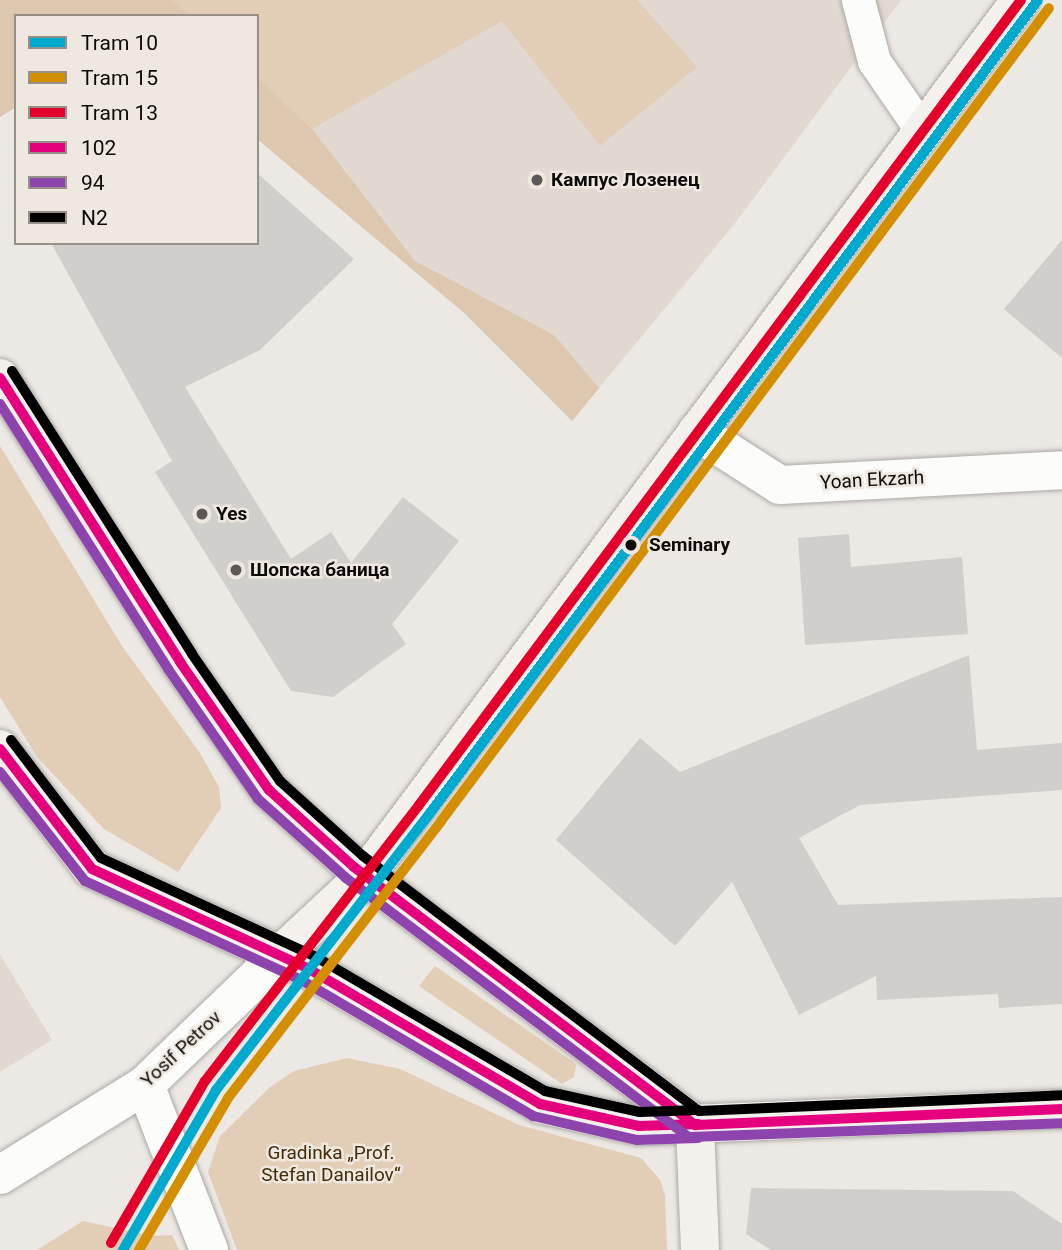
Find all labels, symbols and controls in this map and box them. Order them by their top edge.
legend [14,14,259,245]
text: Tram 10 [81,31,158,55]
text: Tram 15 [81,66,158,90]
text: Tram 13 [81,101,158,125]
text: 102 [81,136,116,160]
place label: Кампус Лозенец [551,169,699,191]
text: 94 [81,171,105,195]
marker: Кампус Лозенец [529,172,545,188]
text: N2 [81,206,108,230]
street label: Yoan Ekzarh [819,466,925,494]
place label: Yes [216,503,247,525]
marker: Yes [194,506,210,522]
marker: Seminary [619,533,643,557]
place label: Seminary [649,534,730,556]
place label: Шопска баница [250,559,389,581]
marker: Шопска баница [228,562,244,578]
street label: Yosif Petrov [136,1006,226,1092]
park label: Gradinka „Prof. Stefan Danailov“ [261,1142,401,1186]

